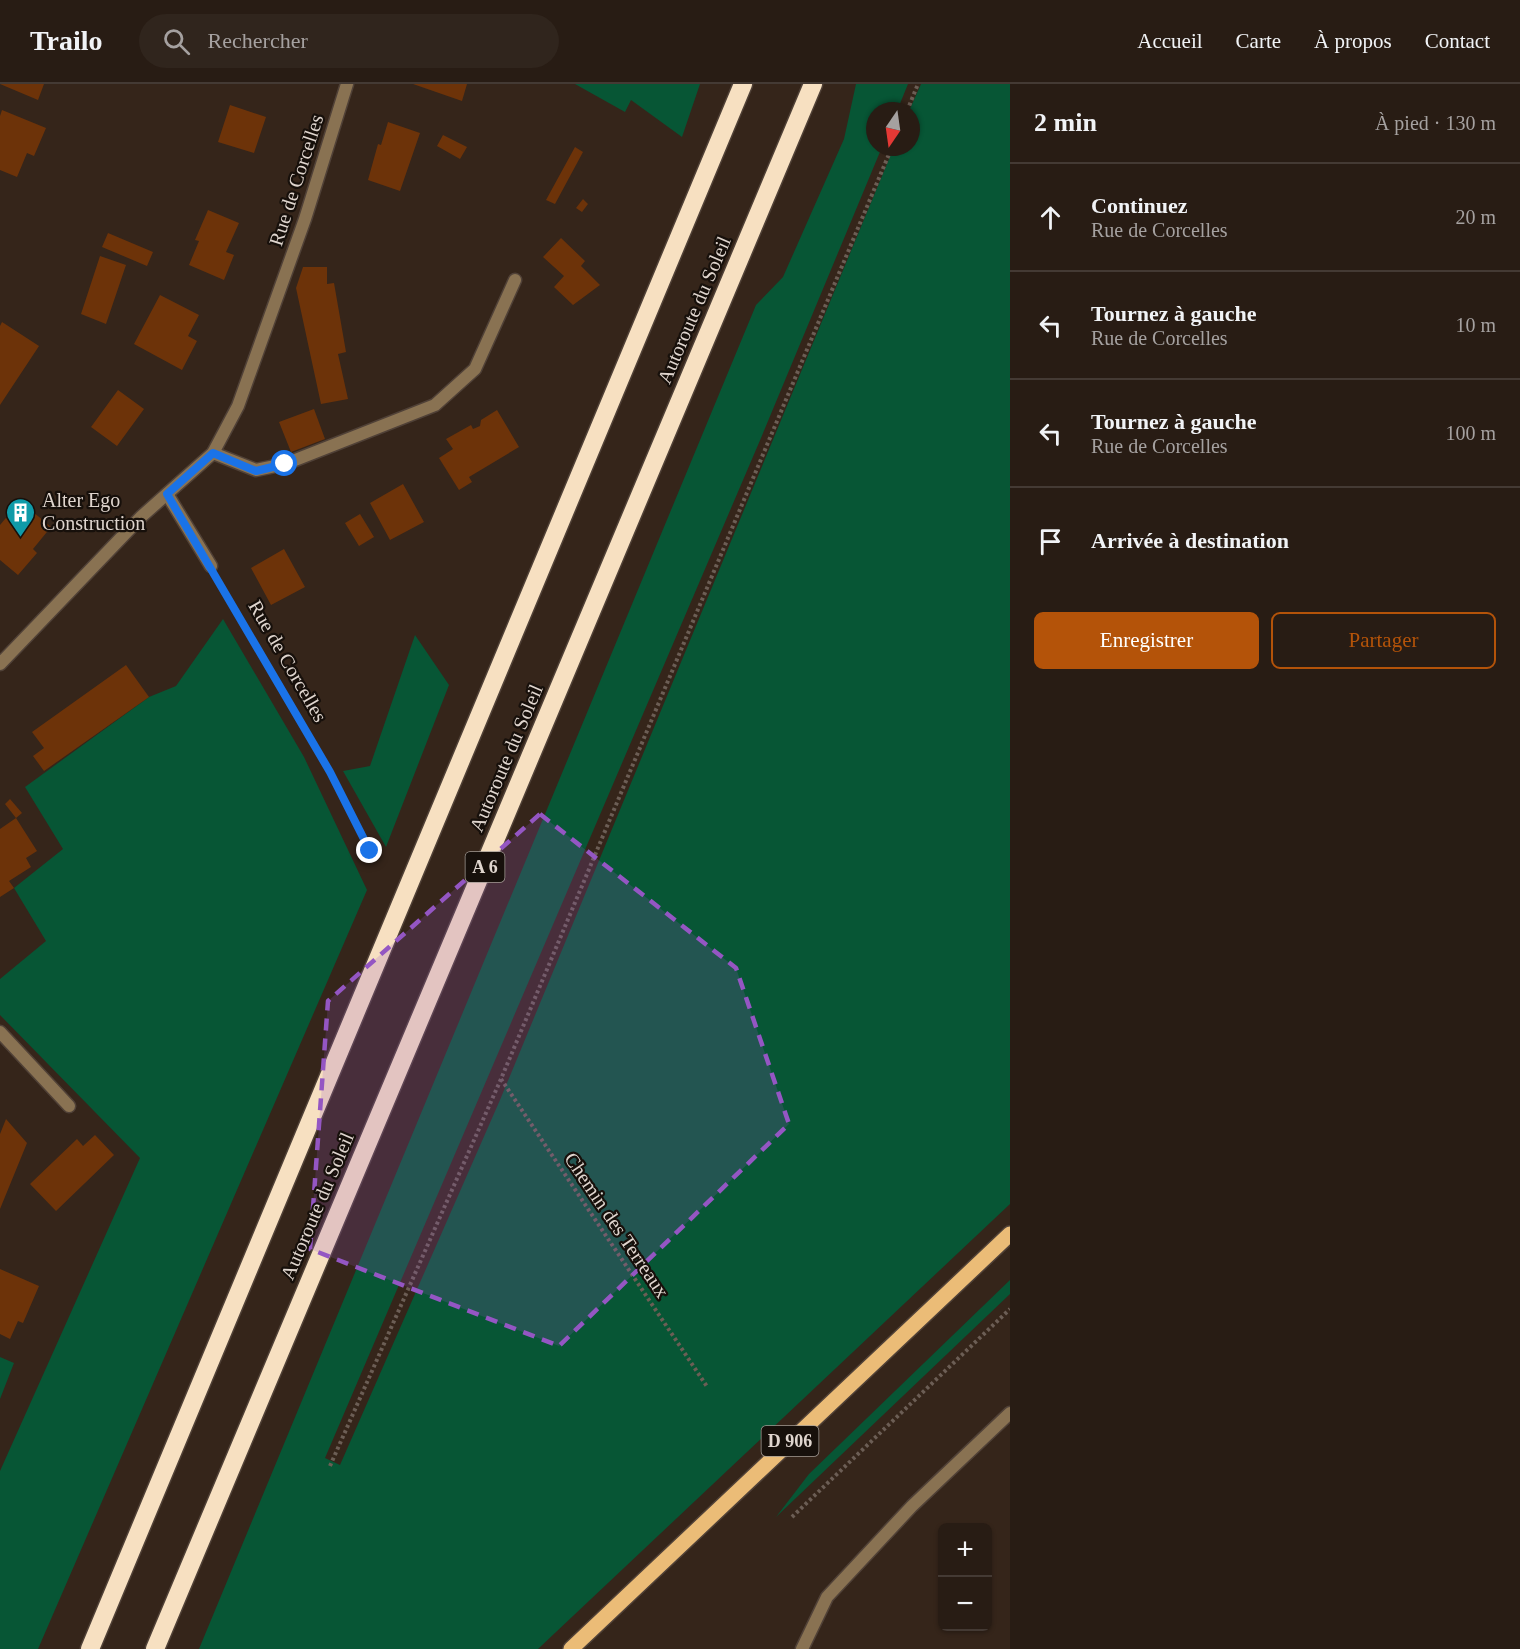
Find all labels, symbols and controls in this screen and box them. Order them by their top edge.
search box [139,14,559,68]
text: Trailo [30,25,103,56]
icon: search [160,25,193,58]
text: Rechercher [208,28,308,53]
text: Accueil [1137,29,1203,53]
text: Carte [1236,29,1281,53]
text: À propos [1314,29,1392,53]
text: Contact [1425,29,1490,53]
north arrow [866,102,920,156]
text: 2 min [1034,108,1097,137]
street label: Rue de Corcelles [264,111,328,248]
text: À pied · 130 m [1375,112,1496,134]
text: Continuez [1091,193,1188,218]
icon: ahead [1034,201,1067,234]
text: 20 m [1455,206,1496,228]
text: Rue de Corcelles [1091,219,1228,241]
street label: Autoroute du Soleil [653,233,735,387]
text: Tournez à gauche [1091,301,1256,326]
icon: left [1034,309,1067,342]
text: 10 m [1455,314,1496,336]
text: Rue de Corcelles [1091,327,1228,349]
text: Tournez à gauche [1091,409,1256,434]
icon: left [1034,417,1067,450]
text: 100 m [1445,422,1496,444]
text: Rue de Corcelles [1091,435,1228,457]
route start [271,450,297,476]
place label: Alter Ego Construction [42,489,145,534]
building icon: Alter Ego Construction [5,496,37,538]
icon: arrive [1034,525,1067,558]
text: Arrivée à destination [1091,528,1289,553]
street label: Rue de Corcelles [244,596,332,726]
button: Enregistrer [1034,612,1259,669]
button: Partager [1271,612,1496,669]
street label: Autoroute du Soleil [465,681,547,835]
route end [356,837,382,863]
road number: A 6 [466,852,504,882]
street label: Autoroute du Soleil [276,1129,358,1283]
street label: Chemin des Terreaux [560,1148,674,1302]
road number: D 906 [762,1426,818,1456]
map controls [938,1523,992,1631]
button: + [938,1523,992,1577]
button: − [938,1577,992,1631]

